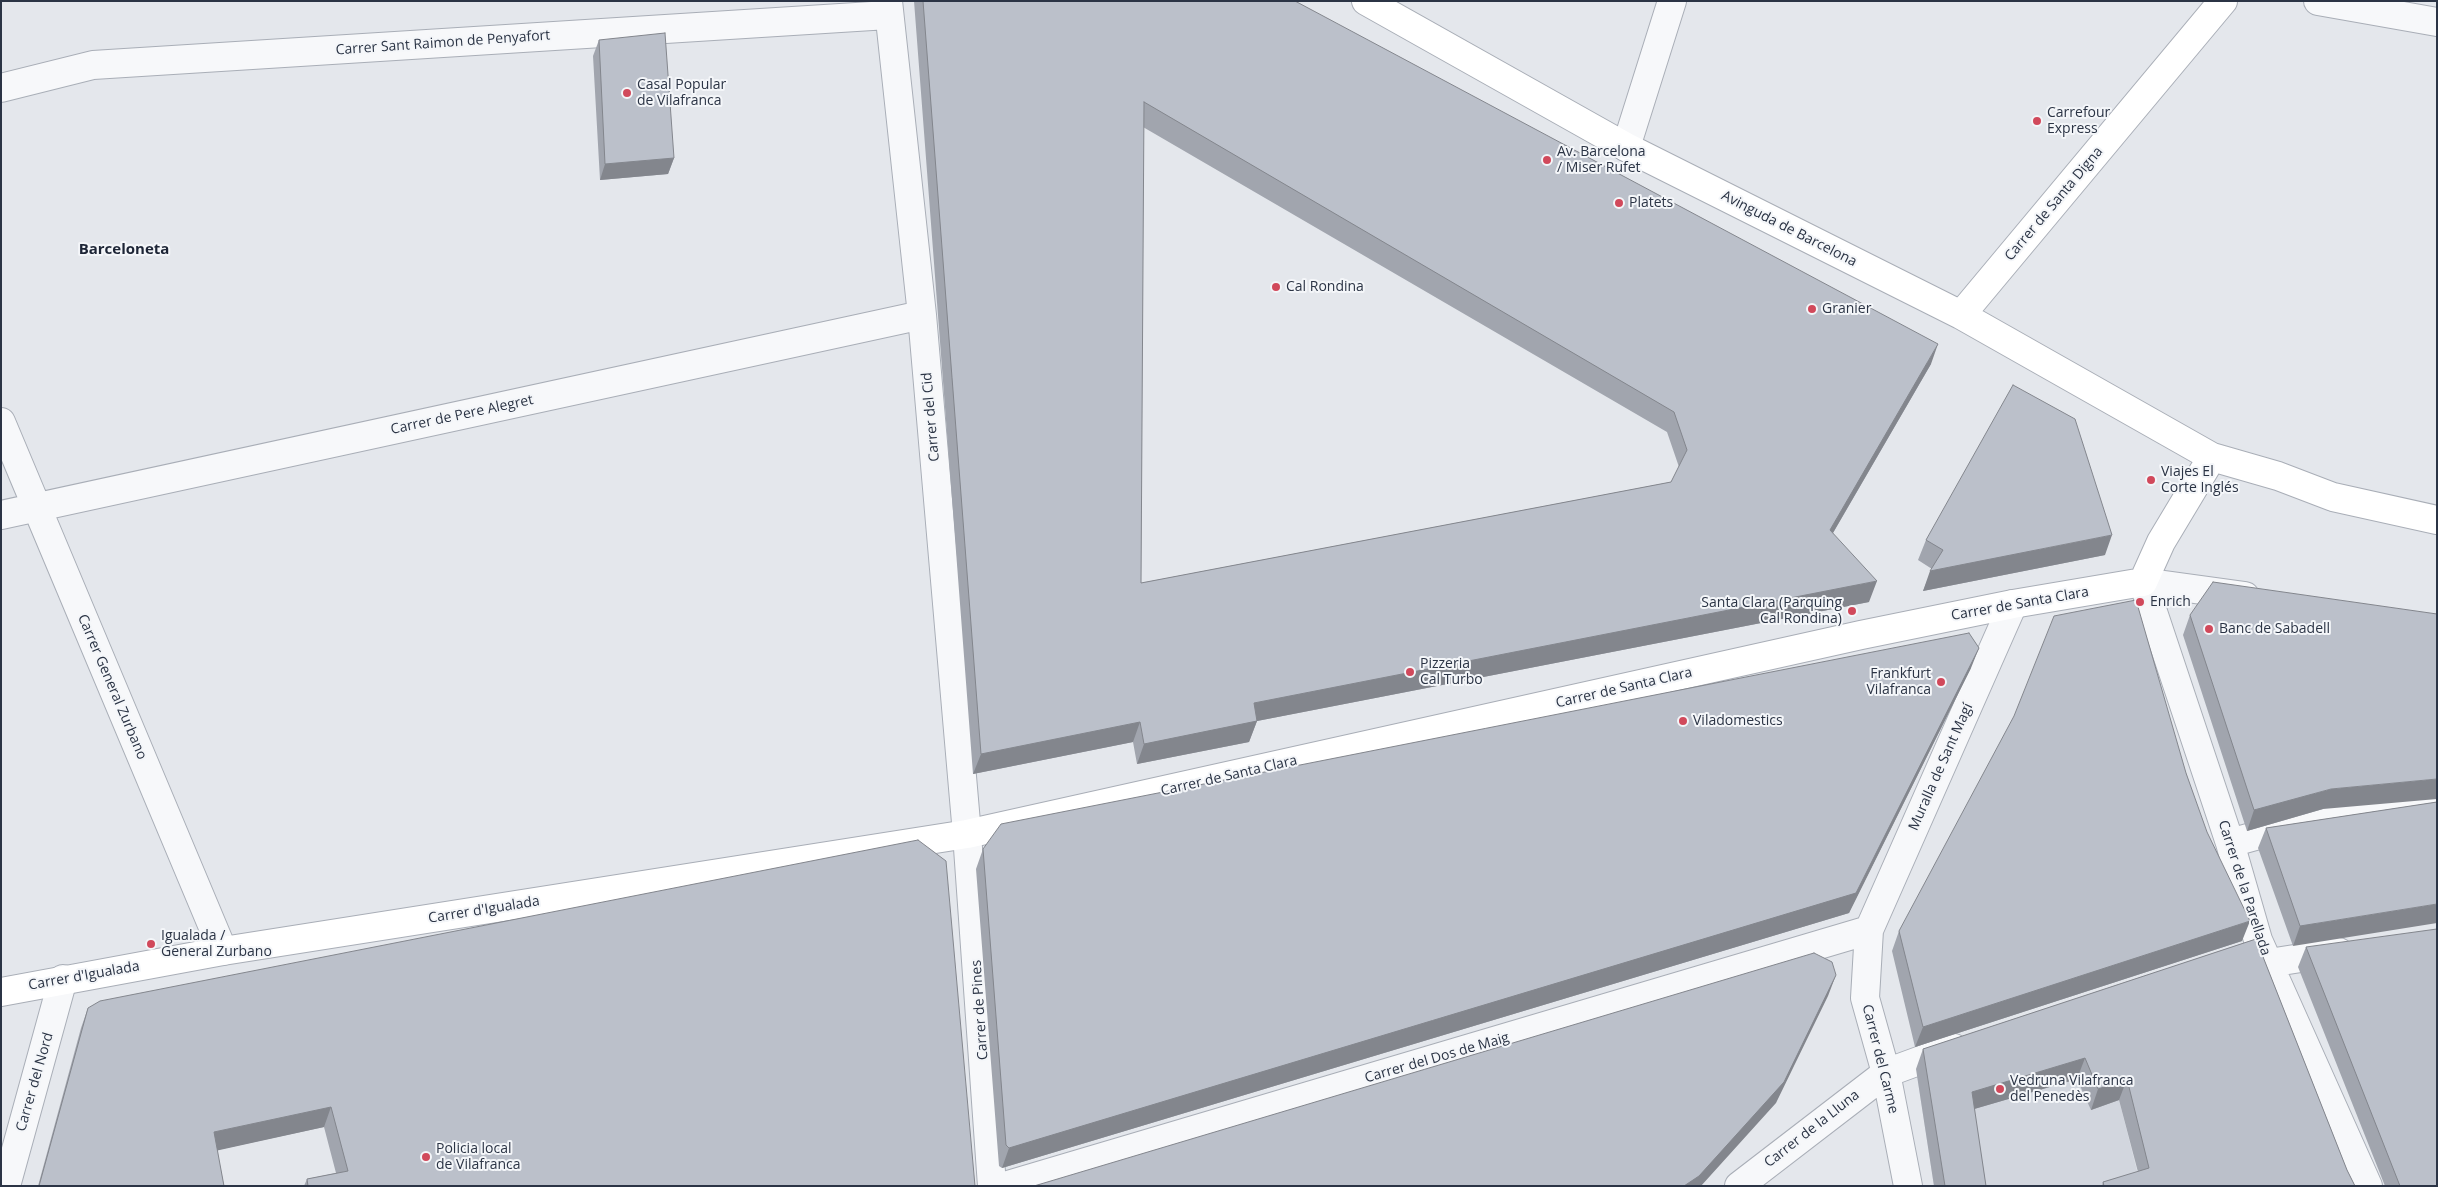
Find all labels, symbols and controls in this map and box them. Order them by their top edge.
street label: Carrer Sant Raimon de Penyafort [335,27,551,59]
place label: Casal Popular de Vilafranca [637,77,726,110]
marker: Casal Popular de Vilafranca [621,87,633,99]
place label: Carrefour Express [2047,105,2110,138]
marker: Carrefour Express [2031,115,2043,127]
place label: Av. Barcelona / Miser Rufet [1557,144,1646,176]
street label: Carrer de Santa Digna [2001,144,2107,264]
marker: Av. Barcelona / Miser Rufet [1541,154,1553,166]
street label: Avinguda de Barcelona [1719,188,1859,270]
place label: Platets [1629,195,1673,211]
marker: Platets [1613,197,1625,209]
district label: Barceloneta [79,241,169,259]
place label: Cal Rondina [1286,279,1364,295]
marker: Cal Rondina [1270,281,1282,293]
place label: Granier [1822,301,1871,317]
marker: Granier [1806,303,1818,315]
street label: Carrer del Cid [919,372,943,462]
street label: Carrer de Pere Alegret [389,392,535,438]
place label: Viajes El Corte Inglés [2161,464,2239,497]
marker: Viajes El Corte Inglés [2145,474,2157,486]
street label: Carrer de Santa Clara [1950,584,2090,624]
place label: Enrich [2150,594,2191,610]
place label: Santa Clara (Parquing Cal Rondina) [1701,595,1842,628]
marker: Enrich [2134,596,2146,608]
marker: Santa Clara (Parquing Cal Rondina) [1846,605,1858,617]
street label: Carrer General Zurbano [74,612,150,762]
place label: Banc de Sabadell [2219,621,2330,637]
marker: Banc de Sabadell [2203,623,2215,635]
place label: Pizzeria Cal Turbo [1420,656,1483,689]
street label: Carrer de Santa Clara [1554,664,1694,712]
marker: Pizzeria Cal Turbo [1404,666,1416,678]
place label: Frankfurt Vilafranca [1867,666,1931,699]
marker: Frankfurt Vilafranca [1935,676,1947,688]
street label: Muralla de Sant Magí [1905,701,1977,833]
place label: Viladomestics [1693,713,1783,729]
marker: Viladomestics [1677,715,1689,727]
street label: Carrer de Santa Clara [1159,752,1299,800]
street label: Carrer de la Parellada [2214,818,2274,958]
street label: Carrer d'Igualada [427,893,541,927]
place label: Igualada / General Zurbano [161,928,272,960]
marker: Igualada / General Zurbano [145,938,157,950]
street label: Carrer d'Igualada [27,958,141,994]
street label: Carrer de Pines [968,959,992,1061]
street label: Carrer del Carme [1858,1003,1902,1115]
street label: Carrer del Dos de Maig [1363,1029,1511,1087]
street label: Carrer del Nord [13,1031,57,1133]
place label: Vedruna Vilafranca del Penedès [2010,1073,2134,1106]
marker: Vedruna Vilafranca del Penedès [1994,1083,2006,1095]
street label: Carrer de la Lluna [1761,1087,1863,1171]
place label: Policia local de Vilafranca [436,1141,521,1174]
marker: Policia local de Vilafranca [420,1151,432,1163]

